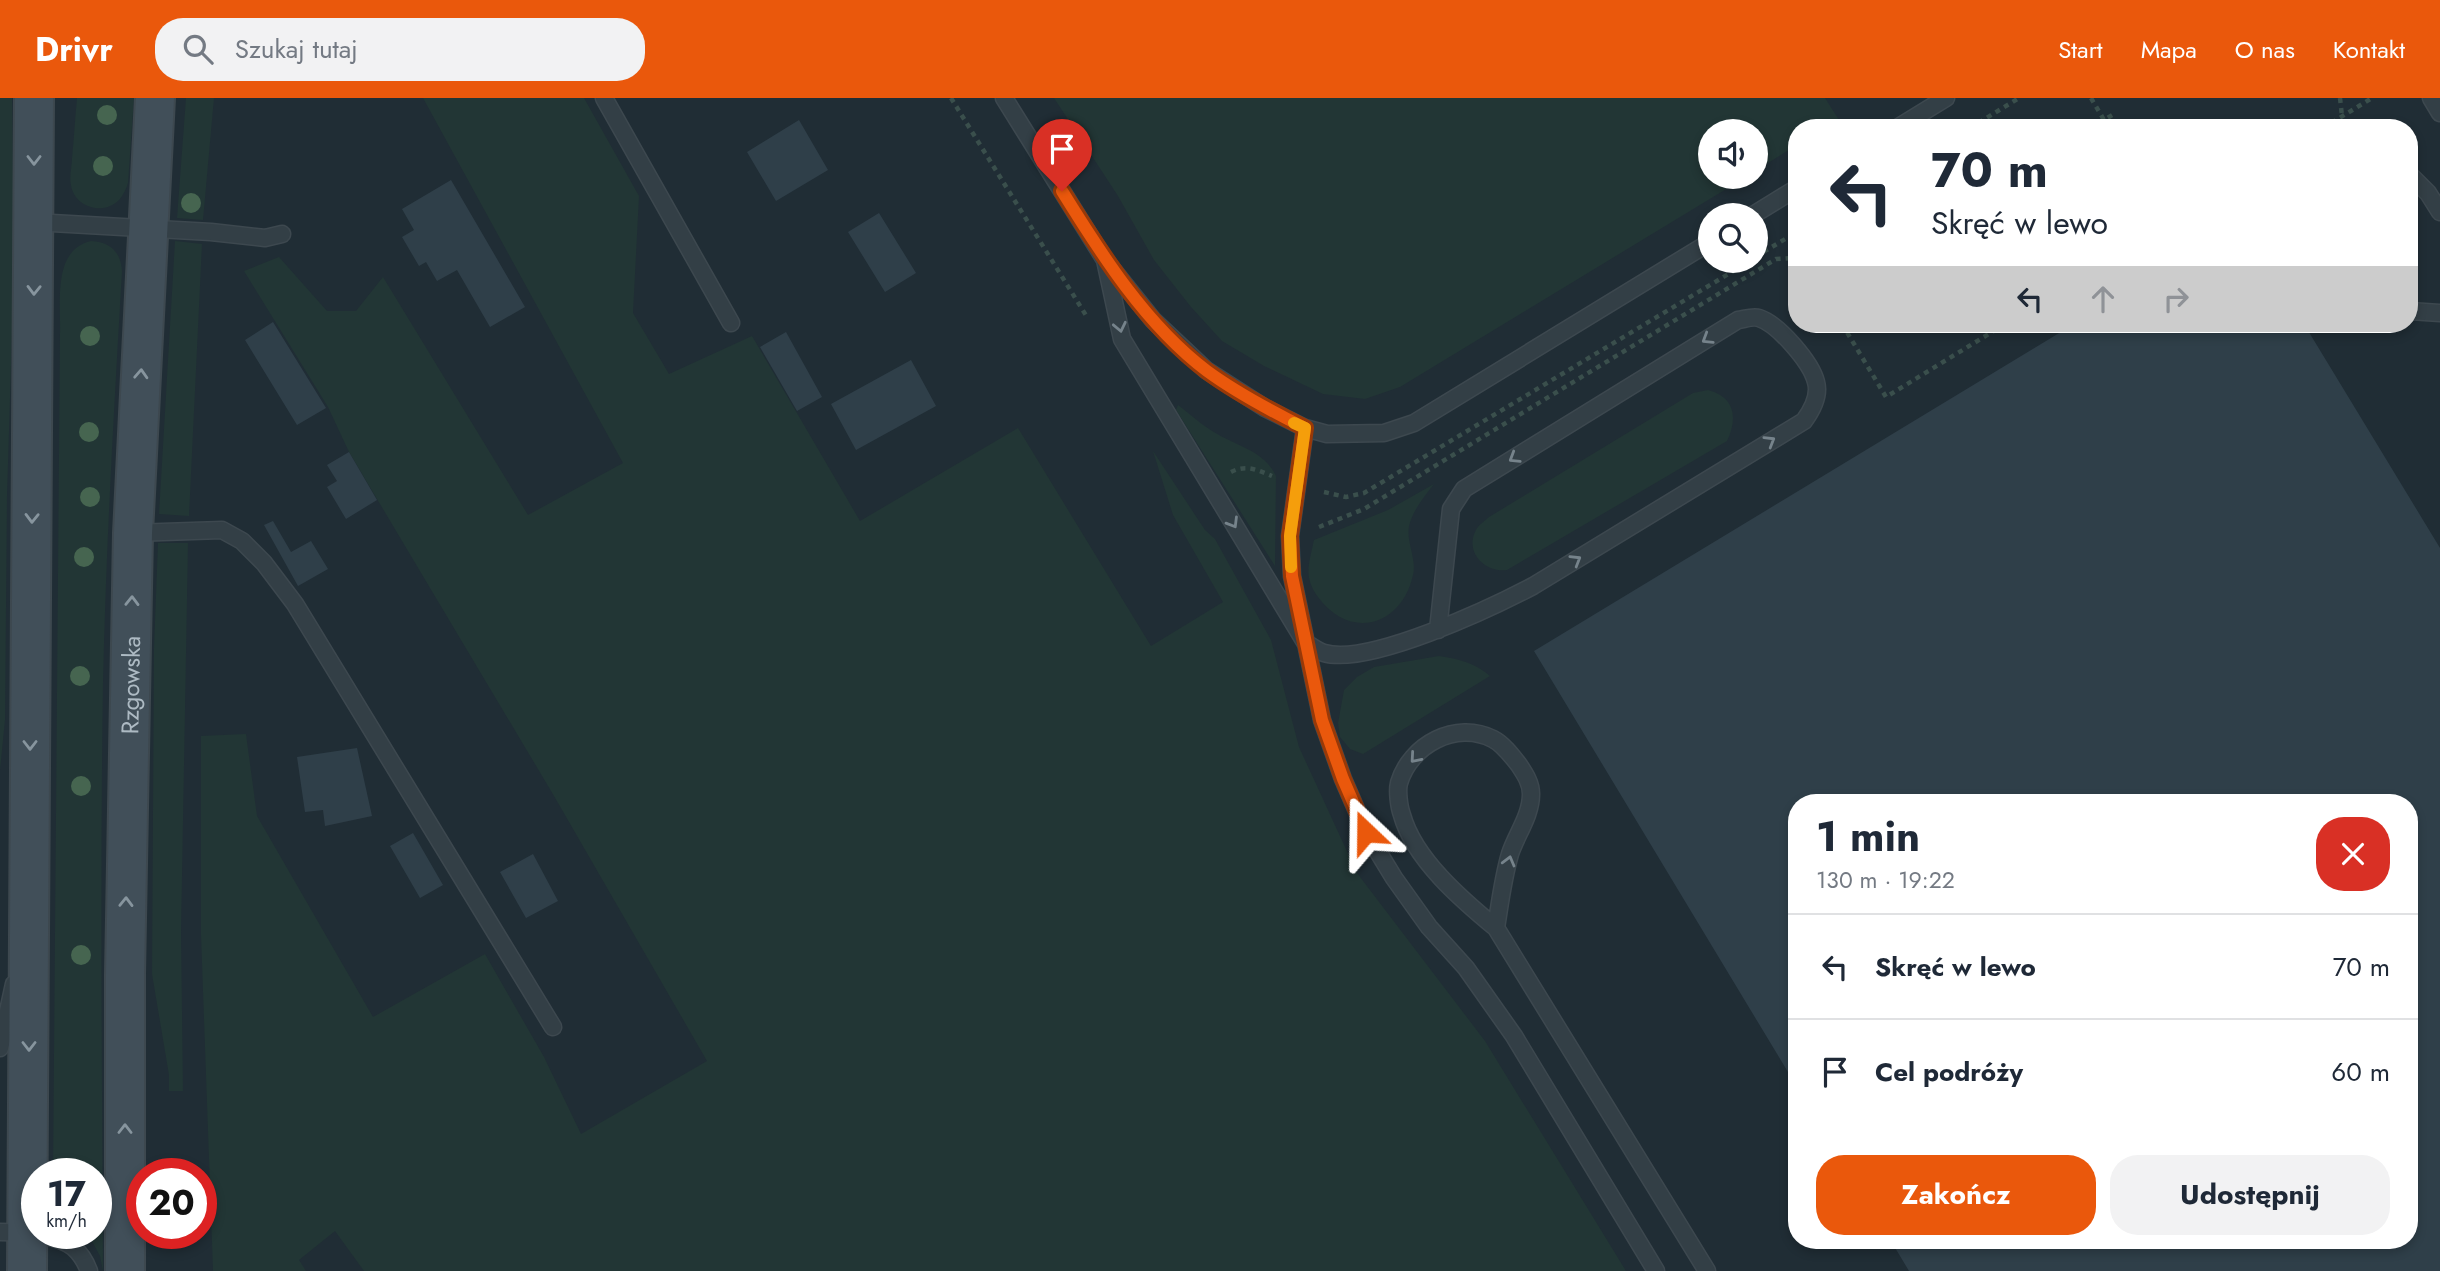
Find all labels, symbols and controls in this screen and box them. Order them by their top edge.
search box [155,18,645,81]
text: Drivr [35,26,113,73]
icon: search [179,30,217,68]
text: Szukaj tutaj [235,30,358,68]
text: Start [2058,32,2103,67]
text: Mapa [2141,32,2197,67]
text: O nas [2235,32,2295,67]
text: Kontakt [2333,32,2405,67]
pin [1032,119,1092,191]
map controls [1698,119,1768,273]
button: sound [1698,119,1768,189]
icon: arrive [1043,130,1081,168]
text: 70 m [1931,135,2048,205]
icon: left [1816,147,1907,238]
one-way arrow [26,155,42,166]
text: Skręć w lewo [1931,200,2108,246]
button: search [1698,203,1768,273]
icon: left [2011,280,2049,318]
icon: ahead [2084,280,2122,318]
icon: right [2157,280,2195,318]
one-way arrow [26,285,42,296]
one-way arrow [1111,320,1126,332]
one-way arrow [1702,330,1715,343]
one-way arrow [134,368,149,379]
one-way arrow [1763,437,1776,450]
one-way arrow [1508,450,1521,463]
one-way arrow [24,513,40,523]
one-way arrow [1224,516,1237,529]
one-way arrow [1569,555,1582,568]
one-way arrow [124,595,140,606]
street label: Rzgowska [112,635,149,735]
one-way arrow [22,740,38,751]
one-way arrow [1411,749,1423,762]
position arrow [1329,795,1403,869]
text: 1 min [1816,806,1920,867]
button: close [2316,817,2390,891]
one-way arrow [1501,855,1515,867]
text: 130 m · 19:22 [1816,863,1955,897]
one-way arrow [118,896,134,907]
icon: left [1816,948,1854,986]
text: Skręć w lewo [1875,948,2036,986]
text: 70 m [2333,948,2390,986]
one-way arrow [21,1041,37,1052]
icon: arrive [1816,1053,1854,1091]
text: Cel podróży [1875,1053,2023,1091]
text: 60 m [2331,1053,2390,1091]
one-way arrow [117,1124,133,1134]
button: Zakończ [1816,1155,2096,1235]
button: Udostępnij [2110,1155,2390,1235]
speed limit sign: 20 [126,1158,217,1249]
text: 17 [47,1169,86,1219]
text: km/h [46,1208,87,1234]

